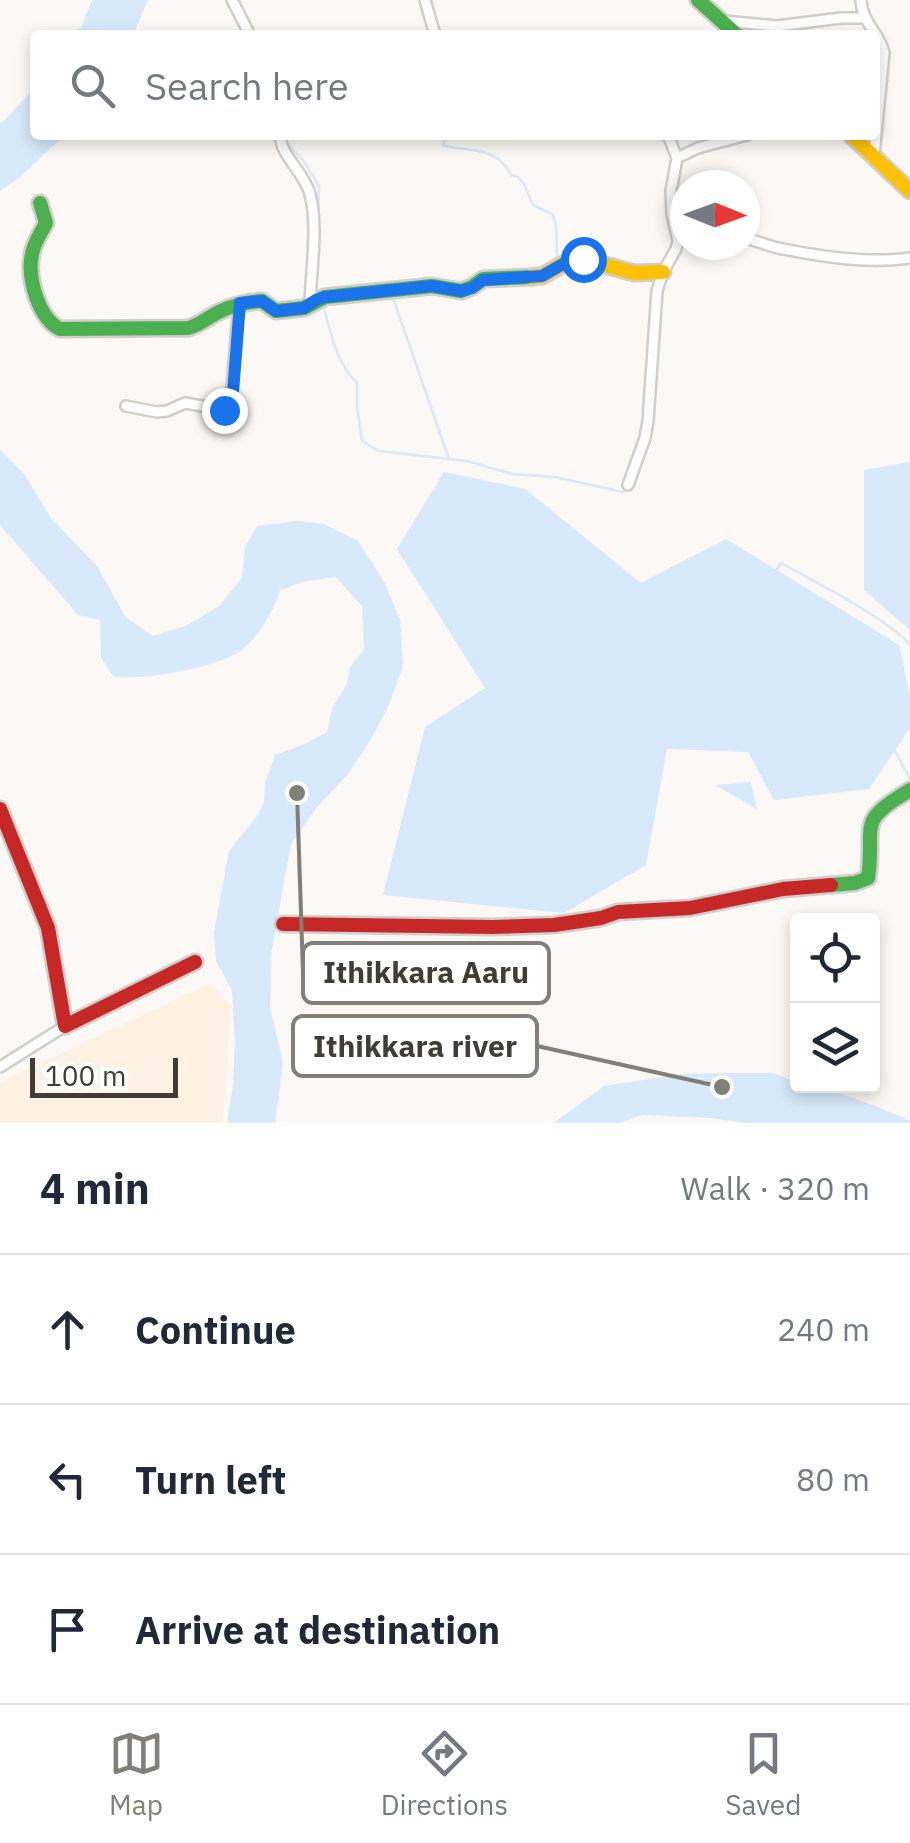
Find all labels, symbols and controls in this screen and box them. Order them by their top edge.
search box [30,30,880,140]
icon: search [65,58,120,113]
text: Search here [145,61,349,110]
north arrow [670,170,760,260]
route start [561,237,607,283]
route end [202,388,248,434]
map controls [790,913,880,1093]
button: locate [790,913,880,1003]
callout: Ithikkara Aaru [303,943,549,1003]
text: Ithikkara Aaru [323,952,529,991]
button: layers [790,1003,880,1093]
callout: Ithikkara river [293,1016,537,1076]
text: Ithikkara river [313,1026,517,1065]
scale bar [30,1053,178,1098]
text: 100 m [45,1057,126,1094]
text: 4 min [40,1161,150,1216]
text: Walk · 320 m [681,1167,870,1209]
icon: ahead [40,1302,95,1357]
text: Continue [135,1305,296,1354]
text: 240 m [777,1308,870,1350]
icon: left [40,1452,95,1507]
text: Turn left [135,1455,286,1504]
text: 80 m [796,1458,870,1500]
icon: arrive [40,1602,95,1657]
text: Arrive at destination [135,1605,500,1654]
tab: Map [109,1726,164,1823]
tab: Directions [381,1726,508,1823]
tab: Saved [725,1726,801,1823]

